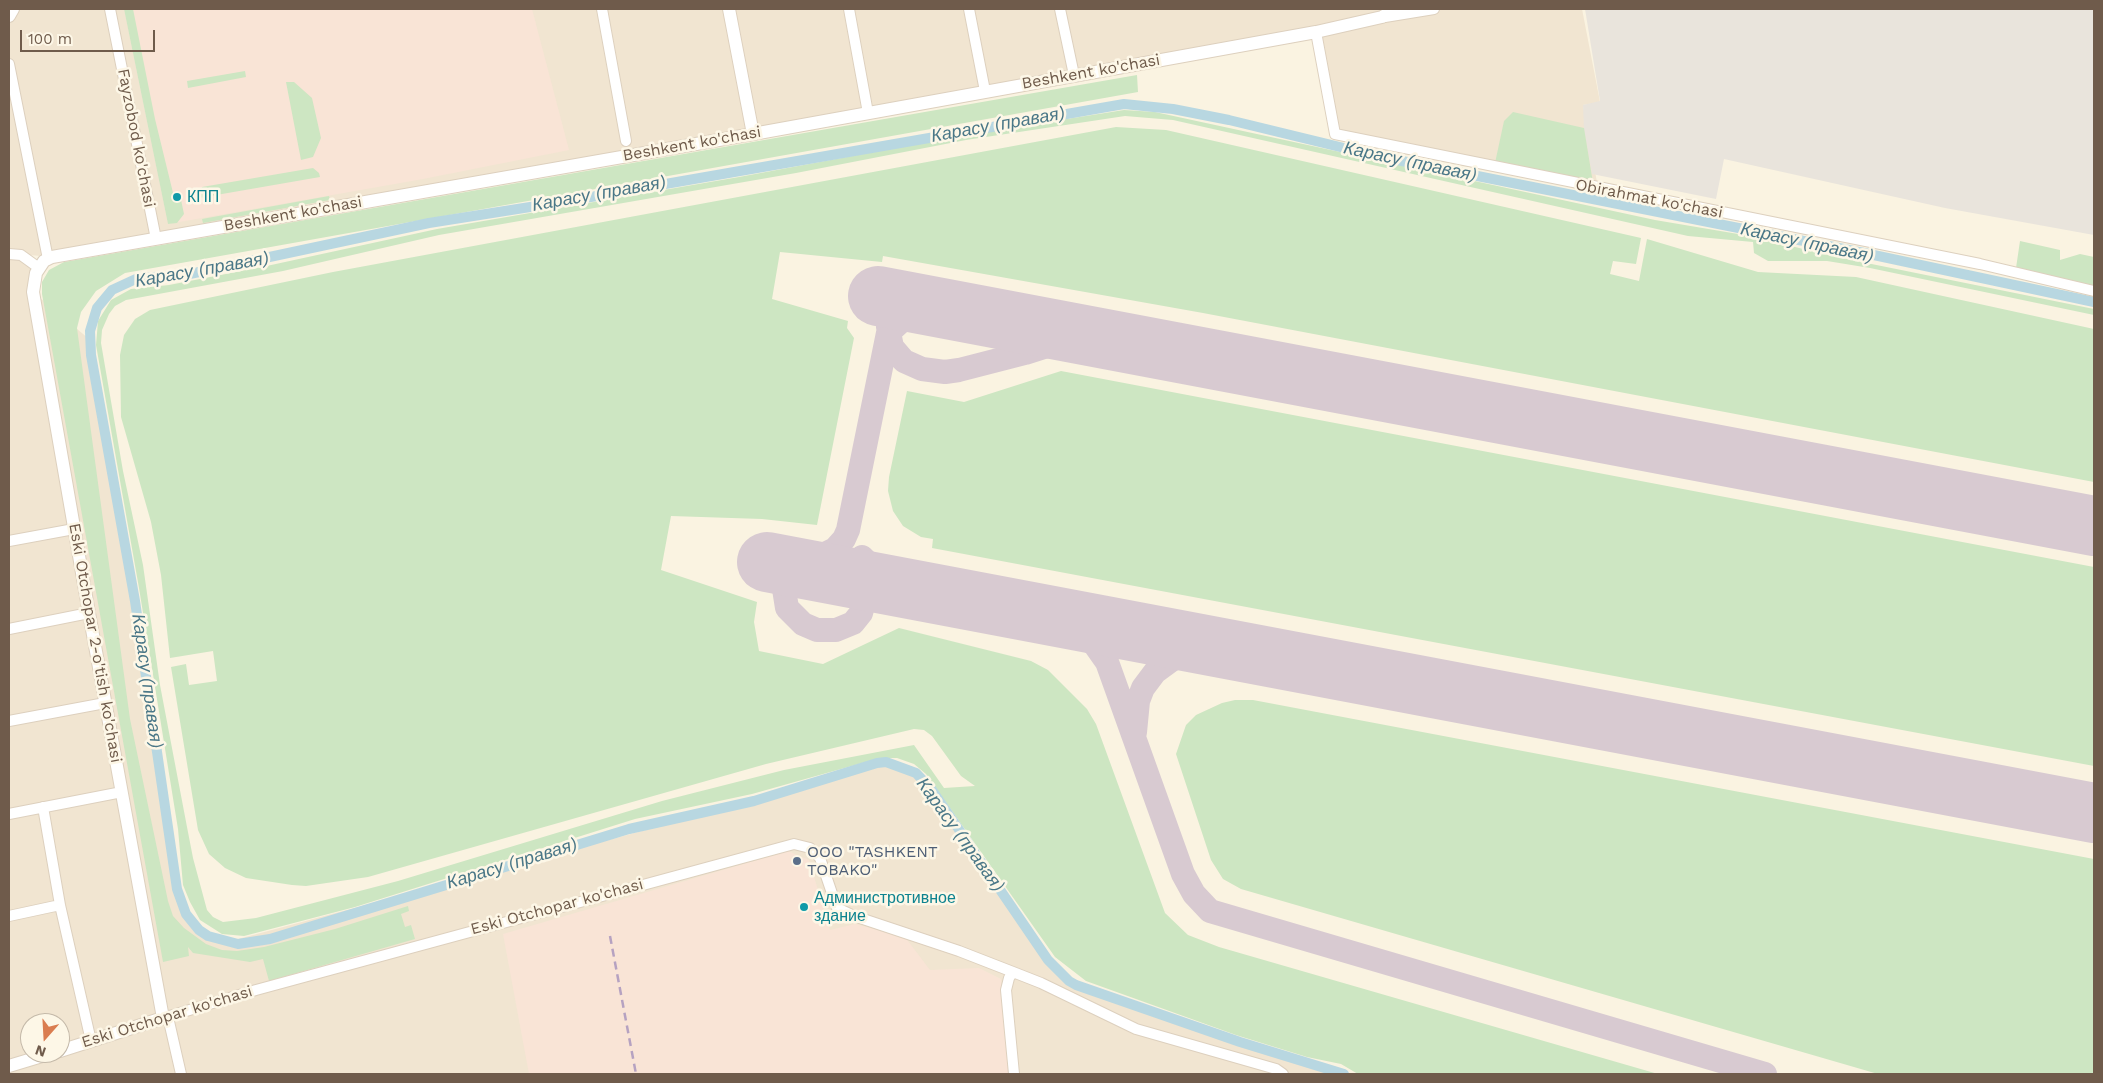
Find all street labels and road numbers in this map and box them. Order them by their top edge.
street label: Beshkent ko'chasi [1020,50,1162,94]
street label: Fayzobod ko'chasi [113,67,159,209]
street label: Beshkent ko'chasi [621,122,763,166]
street label: Obirahmat ko'chasi [1574,175,1724,223]
street label: Beshkent ko'chasi [222,192,364,236]
street label: Eski Otchopar 2-o'tish ko'chasi [64,522,126,764]
street label: Eski Otchopar ko'chasi [469,875,645,939]
street label: Eski Otchopar ko'chasi [79,982,255,1052]

